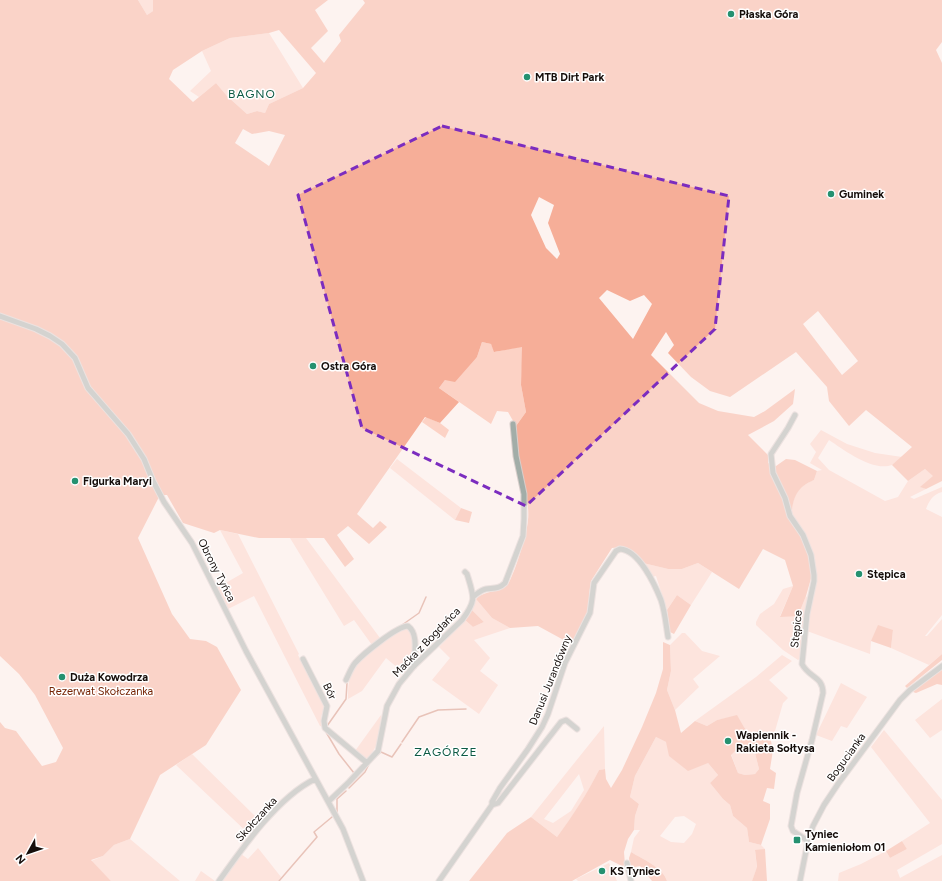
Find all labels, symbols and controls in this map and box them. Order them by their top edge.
place label: Płaska Góra [739,8,799,21]
marker: Płaska Góra [726,9,736,19]
place label: MTB Dirt Park [535,71,605,84]
marker: MTB Dirt Park [522,72,532,82]
district label: BAGNO [228,87,276,101]
place label: Guminek [839,188,884,201]
marker: Guminek [826,189,836,199]
place label: Ostra Góra [321,360,377,373]
marker: Ostra Góra [308,361,318,371]
place label: Figurka Maryi [83,475,152,488]
marker: Figurka Maryi [70,476,80,486]
street label: Obrony Tyńca [195,537,238,604]
place label: Stępica [867,568,906,581]
marker: Stępica [854,569,864,579]
street label: Maćka z Bogdańca [390,605,463,680]
street label: Stępice [788,610,805,649]
street label: Danusi Jurandówny [526,633,575,727]
place label: Duża Kowodrza [70,671,148,684]
marker: Duża Kowodrza [57,672,67,682]
street label: Bór [320,681,339,702]
park label: Rezerwat Skołczanka [49,685,153,698]
place label: Wapiennik - Rakieta Sołtysa [736,729,815,755]
street label: Bogucianka [824,731,868,784]
marker: Wapiennik - Rakieta Sołtysa [723,736,733,746]
district label: ZAGÓRZE [414,745,478,759]
street label: Skołczanka [233,794,280,844]
place label: Tyniec Kamieniołom 01 [805,828,885,854]
north arrow [8,833,48,873]
marker: Tyniec Kamieniołom 01 [792,835,802,845]
text: N [13,852,28,867]
place label: KS Tyniec [610,865,660,878]
marker: KS Tyniec [597,866,607,876]

